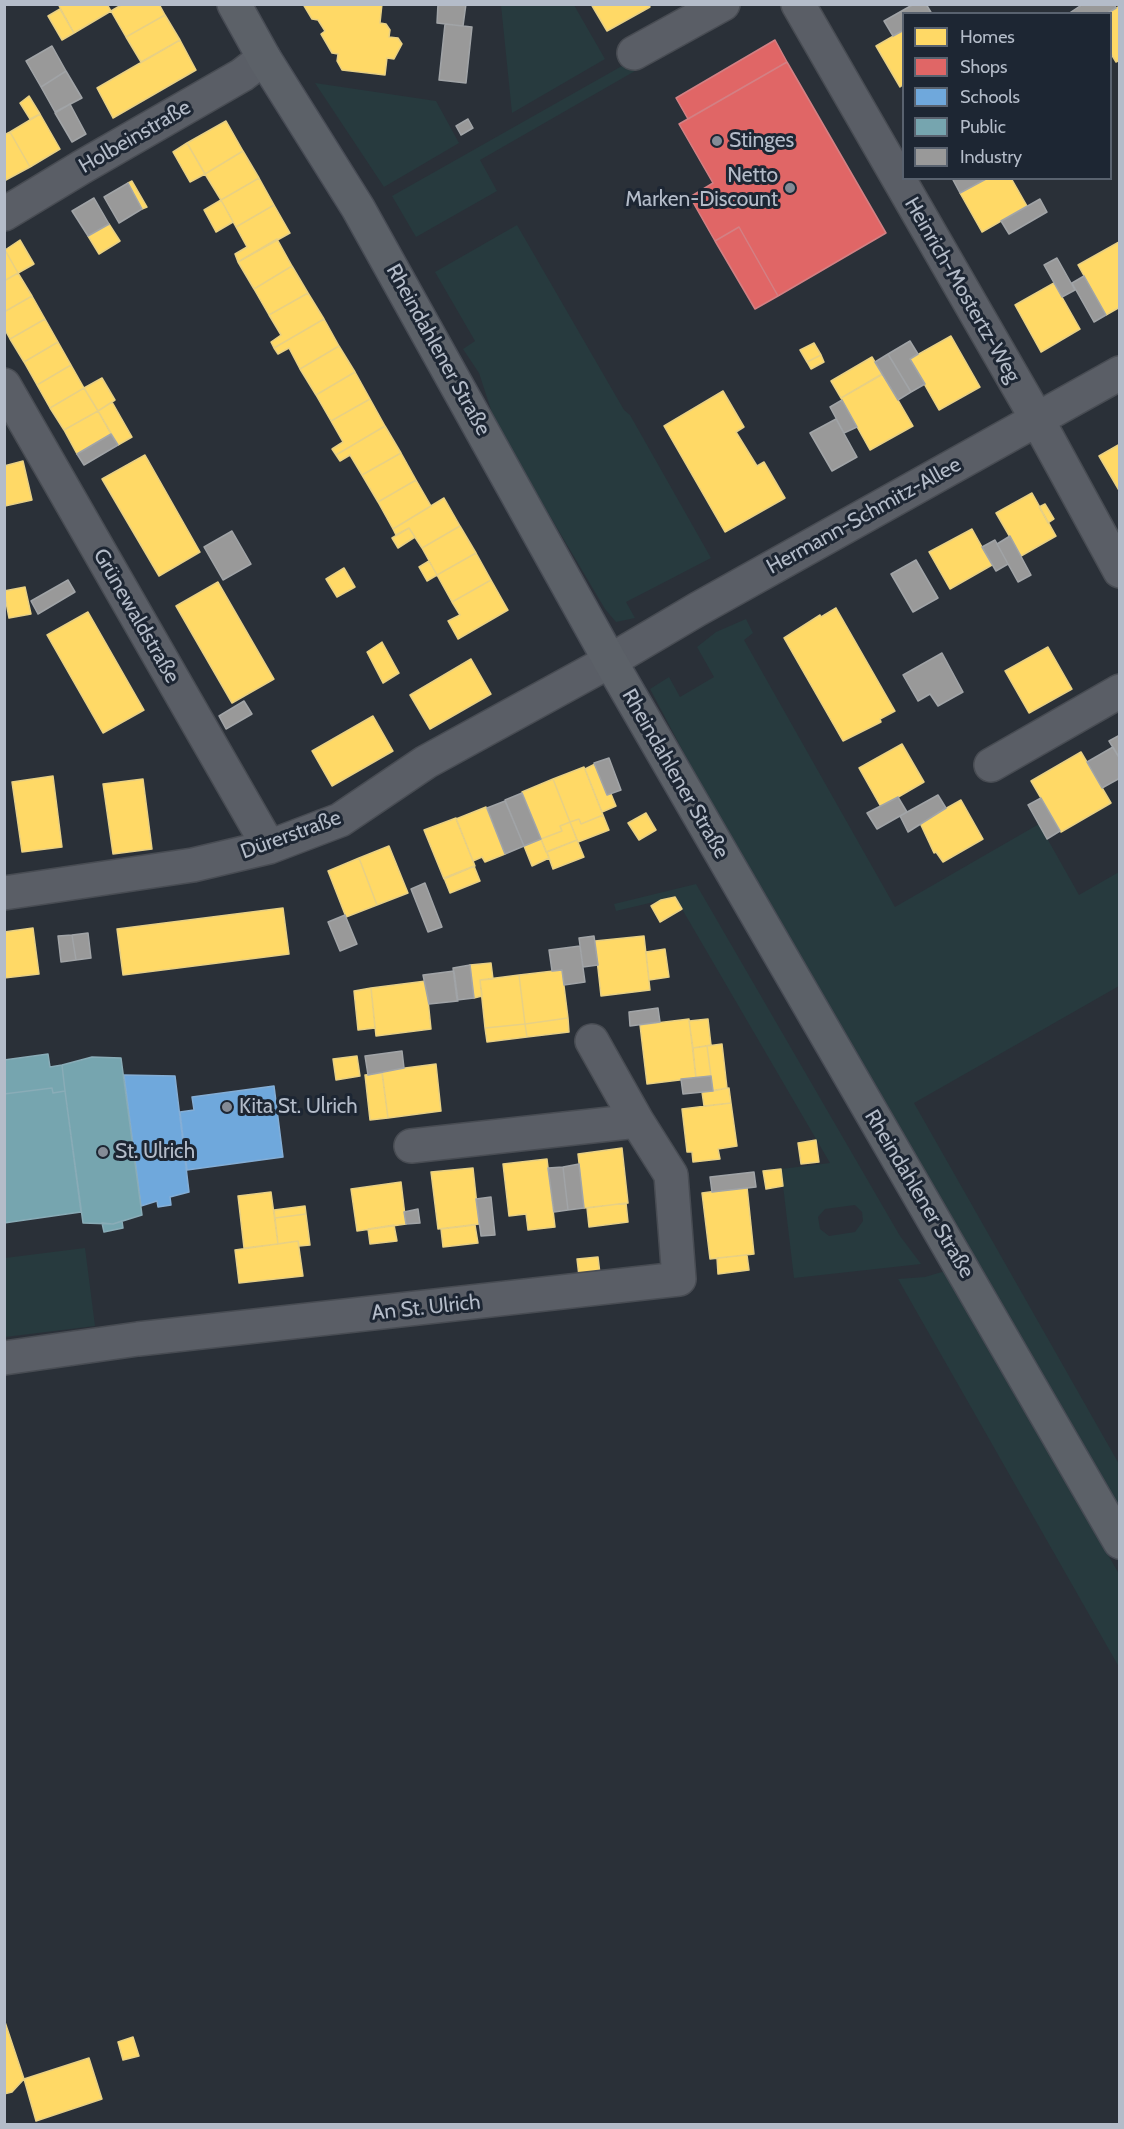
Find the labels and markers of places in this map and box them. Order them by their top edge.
place label: Stinges [729,128,794,154]
marker: Stinges [710,134,724,148]
place label: Netto Marken-Discount [625,163,778,213]
marker: Netto Marken-Discount [783,181,797,195]
place label: Kita St. Ulrich [239,1094,358,1120]
marker: Kita St. Ulrich [220,1100,234,1114]
place label: St. Ulrich [115,1139,195,1165]
marker: St. Ulrich [96,1145,110,1159]

